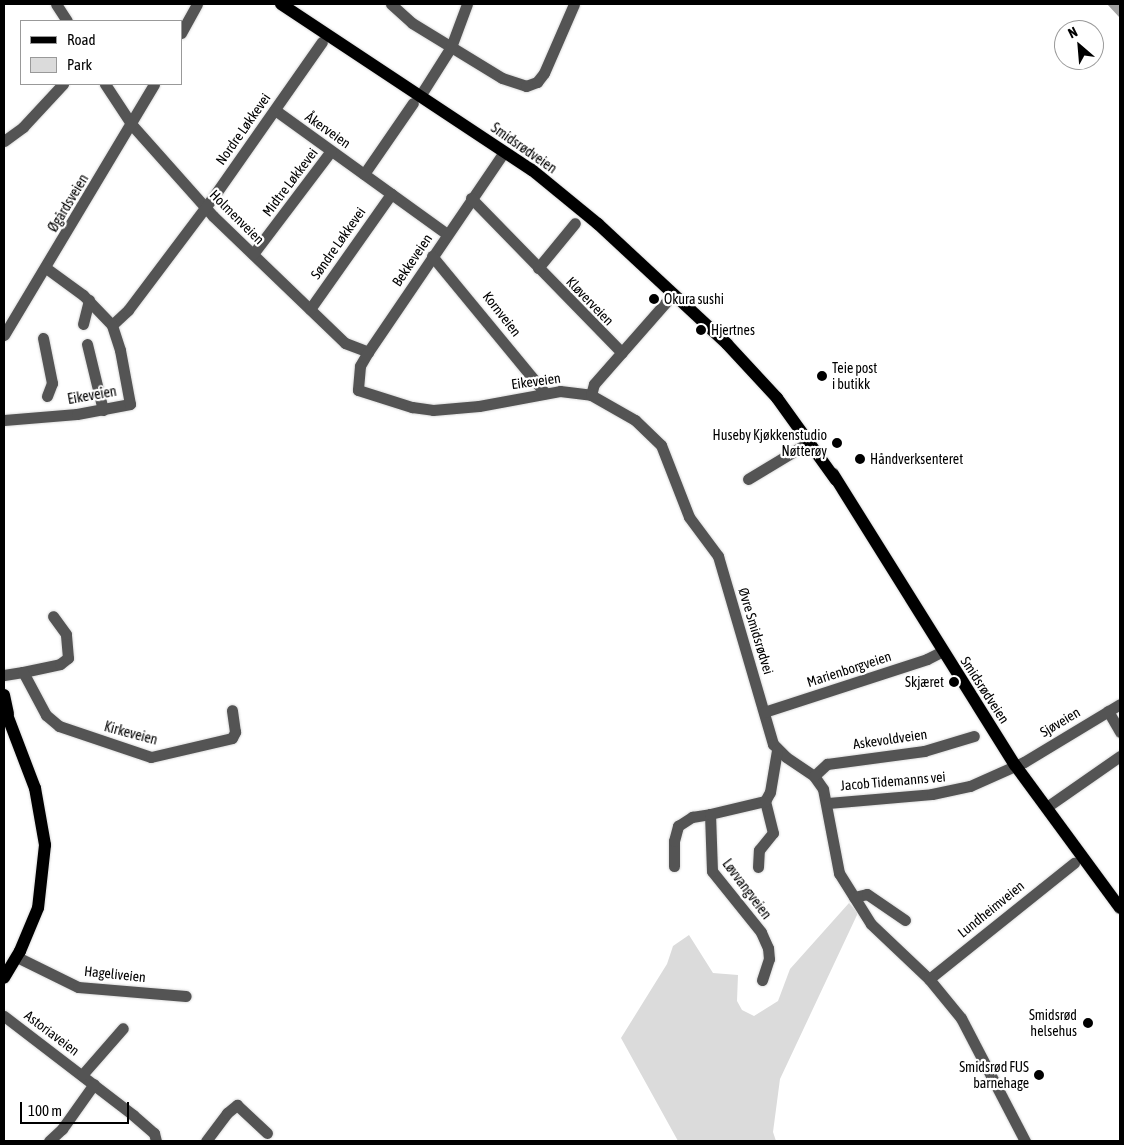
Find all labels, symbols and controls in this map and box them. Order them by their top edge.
legend [20,20,182,85]
north arrow [1054,20,1104,70]
text: N [1065,24,1080,42]
text: Road [67,31,96,48]
text: Park [67,56,92,73]
street label: Nordre Løkkevei [212,90,274,168]
street label: Åkerveien [302,108,354,152]
street label: Smidsrødveien [488,119,560,177]
street label: Midtre Løkkevei [259,145,321,219]
street label: Øgårdsveien [44,171,92,235]
street label: Holmenveien [206,186,268,248]
street label: Søndre Løkkevei [307,204,369,282]
street label: Bekkeveien [388,231,436,289]
street label: Kløverveien [563,273,617,329]
street label: Kornveien [479,288,525,340]
place label: Okura sushi [664,291,724,307]
marker: Okura sushi [648,293,660,305]
place label: Hjertnes [711,322,755,338]
marker: Hjertnes [695,324,707,336]
place label: Teie post i butikk [832,360,877,392]
street label: Eikeveien [510,369,562,393]
marker: Teie post i butikk [816,370,828,382]
street label: Eikeveien [66,382,118,408]
place label: Huseby Kjøkkenstudio Nøtterøy [713,427,827,460]
marker: Huseby Kjøkkenstudio Nøtterøy [831,437,843,449]
place label: Håndverksenteret [870,451,963,467]
marker: Håndverksenteret [854,453,866,465]
street label: Øvre Smidsrødvei [735,586,777,676]
street label: Marienborgveien [805,647,893,691]
street label: Smidsrødveien [957,653,1013,727]
place label: Skjæret [905,674,944,690]
marker: Skjæret [948,676,960,688]
street label: Sjøveien [1037,703,1083,741]
street label: Kirkeveien [102,718,160,748]
street label: Askevoldveien [852,725,928,753]
street label: Jacob Tidemanns vei [840,768,946,794]
street label: Løvvangveien [719,856,775,922]
street label: Lundheimveien [954,877,1028,941]
street label: Hageliveien [83,962,147,986]
street label: Astoriaveien [21,1007,83,1059]
place label: Smidsrød helsehus [1029,1007,1077,1040]
marker: Smidsrød helsehus [1081,1016,1095,1030]
place label: Smidsrød FUS barnehage [959,1059,1029,1092]
marker: Smidsrød FUS barnehage [1033,1069,1045,1081]
scale bar [22,1092,131,1124]
text: 100 m [28,1102,62,1119]

